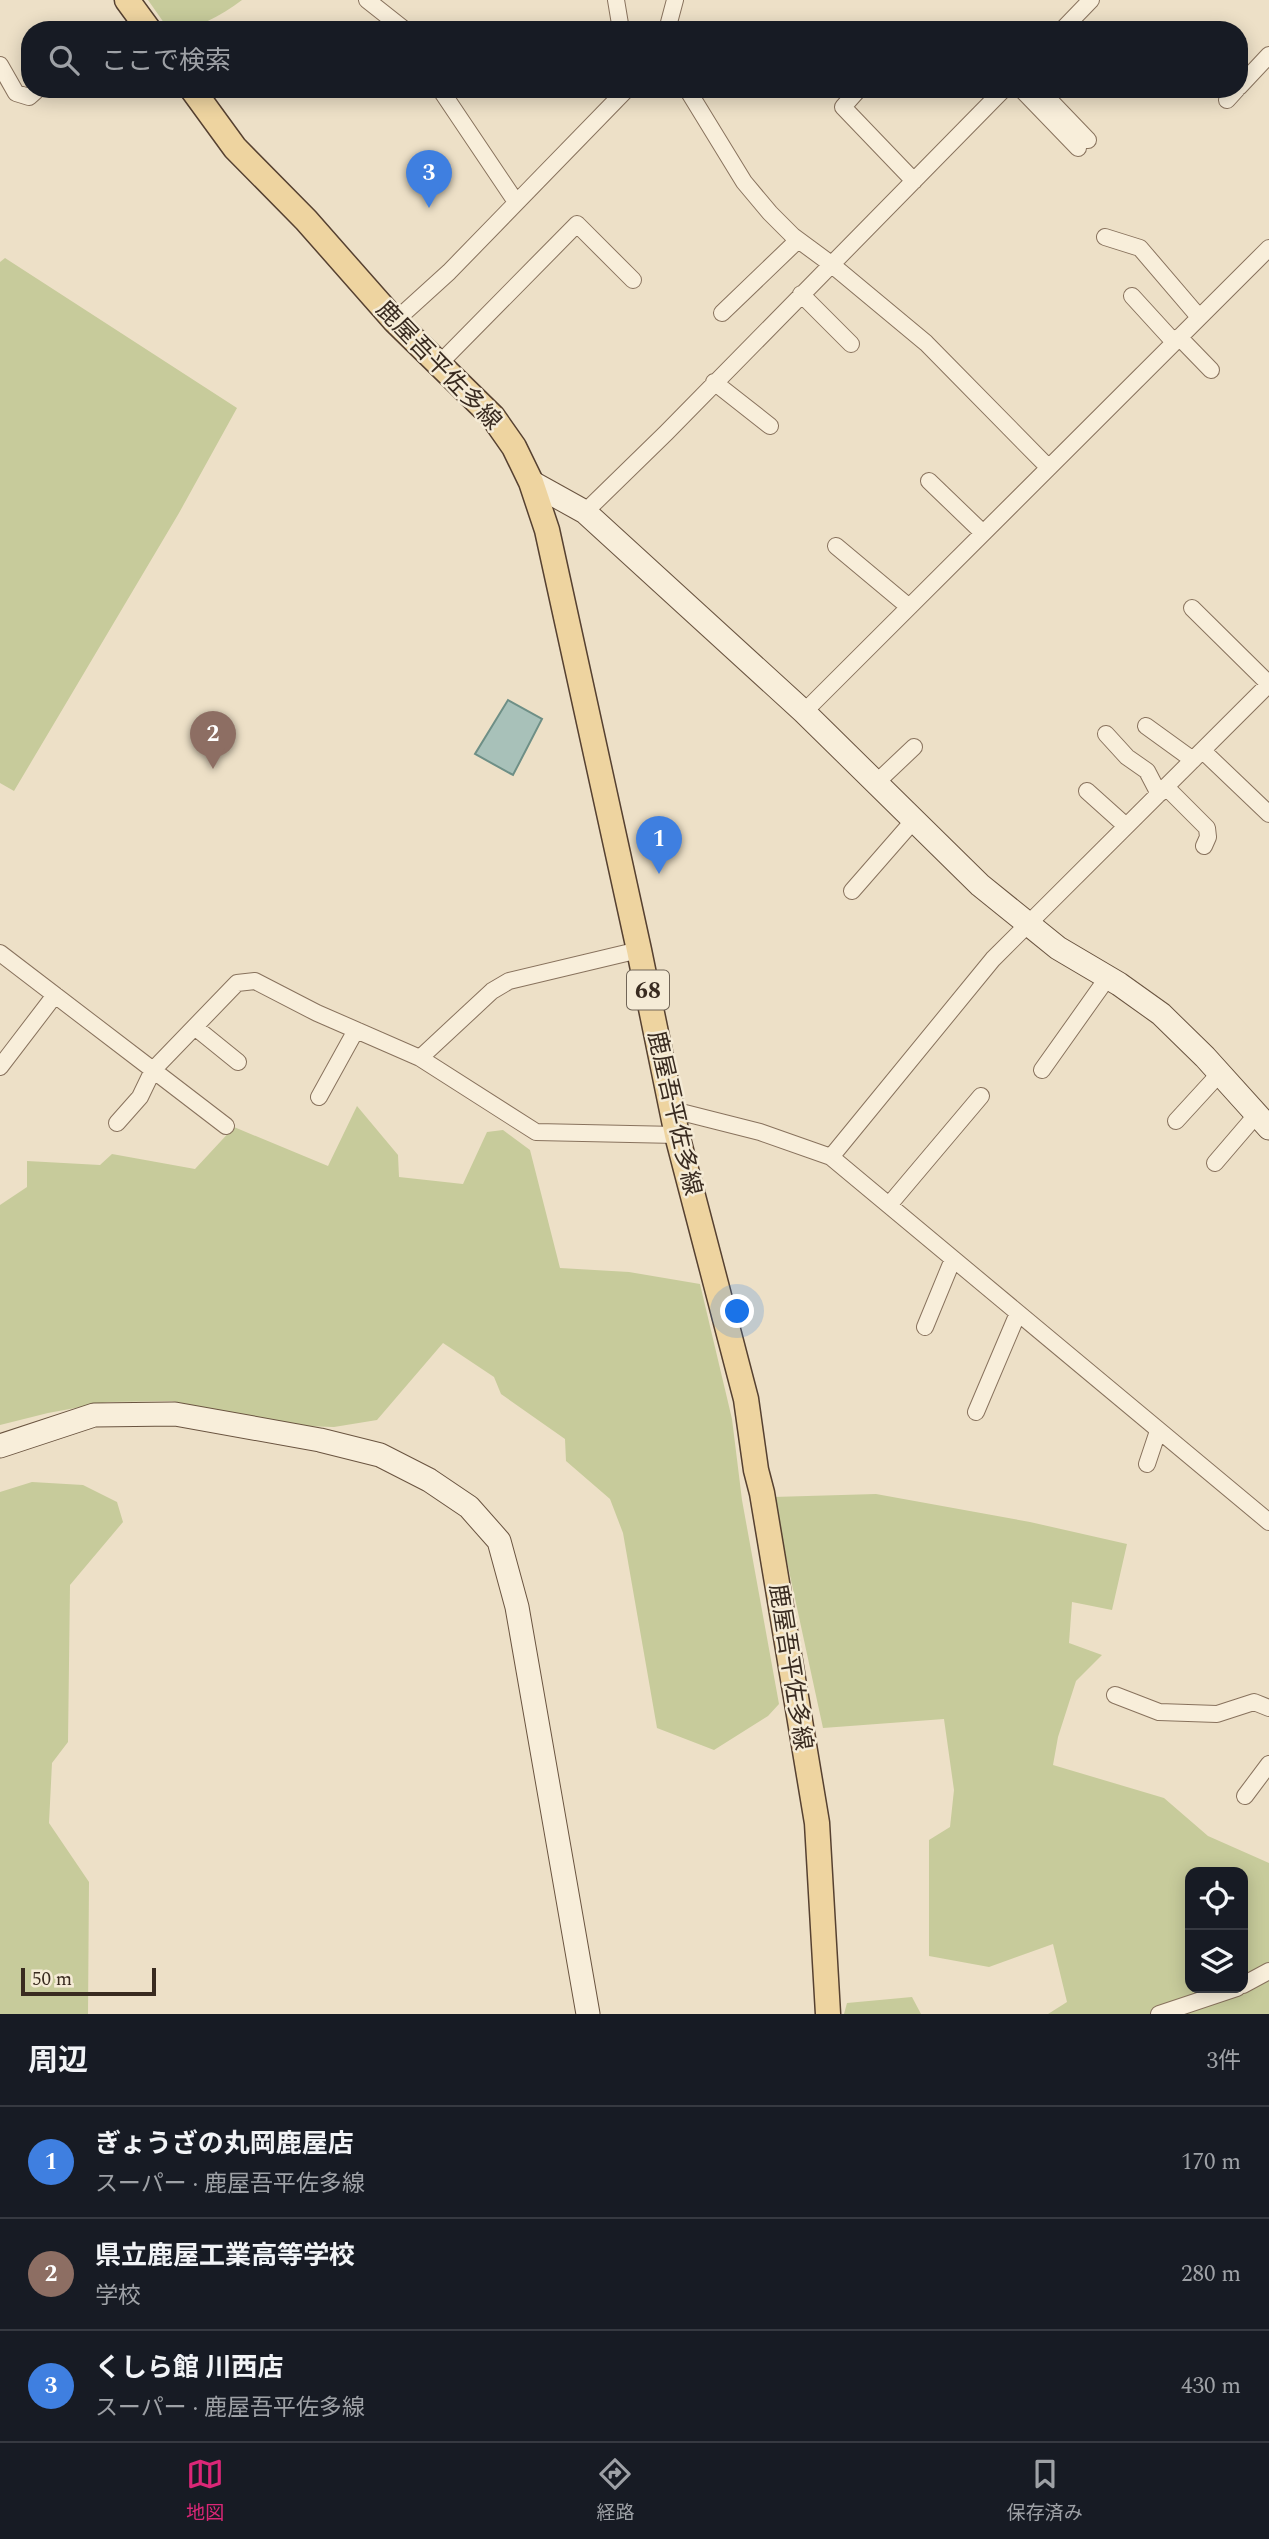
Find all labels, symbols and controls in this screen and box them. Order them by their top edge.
search box [21,21,1248,98]
icon: search [45,41,83,79]
text: ここで検索 [101,41,231,81]
pin: 3 [406,150,452,208]
street label: 鹿屋吾平佐多線 [367,293,510,439]
pin: 2 [190,711,236,769]
pin: 1 [636,816,682,874]
road number: 68 [627,970,669,1009]
street label: 鹿屋吾平佐多線 [638,1027,710,1199]
your location [720,1294,754,1328]
street label: 鹿屋吾平佐多線 [759,1581,821,1753]
map controls [1185,1867,1248,1993]
button: locate [1185,1867,1248,1930]
button: layers [1185,1930,1248,1993]
scale bar [21,1965,156,1997]
text: 50 m [32,1965,72,1994]
text: 周辺 [28,2038,88,2084]
text: 3件 [1207,2044,1241,2079]
text: ぎょうざの丸岡鹿屋店 [95,2124,354,2164]
text: 1 [45,2145,57,2180]
text: 170 m [1181,2145,1241,2180]
text: スーパー · 鹿屋吾平佐多線 [95,2167,365,2202]
text: 県立鹿屋工業高等学校 [95,2236,355,2276]
text: 2 [45,2257,57,2292]
text: 280 m [1181,2257,1241,2292]
text: 学校 [95,2279,141,2314]
text: くしら館 川西店 [95,2348,284,2388]
text: 3 [45,2369,57,2404]
text: 430 m [1181,2369,1241,2404]
text: スーパー · 鹿屋吾平佐多線 [95,2391,365,2426]
tab: 地図 [186,2455,224,2528]
tab: 経路 [596,2455,635,2528]
tab: 保存済み [1007,2455,1083,2528]

